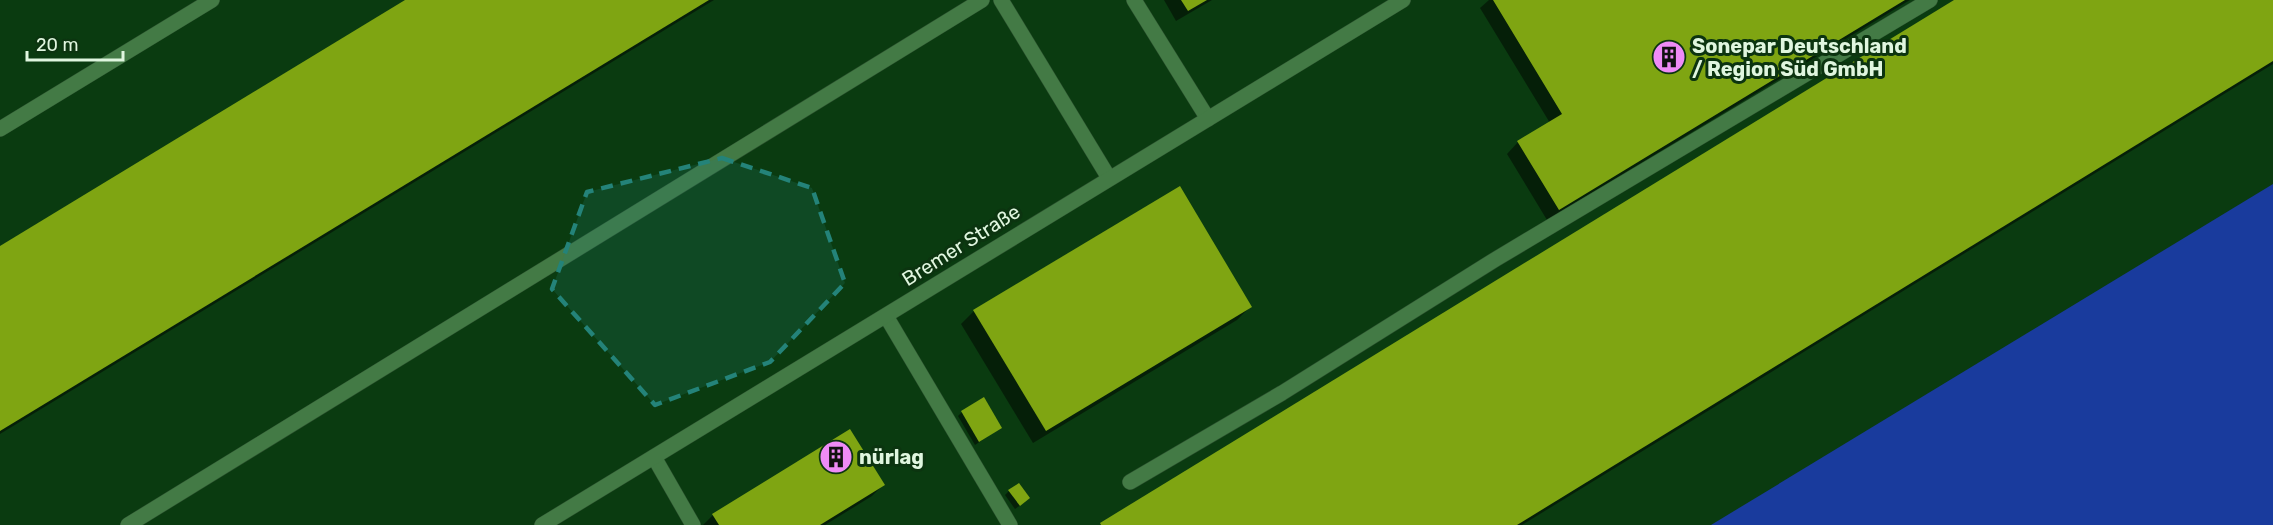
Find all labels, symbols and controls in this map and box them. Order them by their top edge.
scale bar [27,24,123,62]
text: 20 m [36,34,78,56]
place label: Sonepar Deutschland / Region Süd GmbH [1692,34,1907,81]
building icon: Sonepar Deutschland / Region Süd GmbH [1651,39,1687,75]
street label: Bremer Straße [898,199,1024,291]
building icon: nürlag [818,439,854,475]
place label: nürlag [859,445,924,469]

